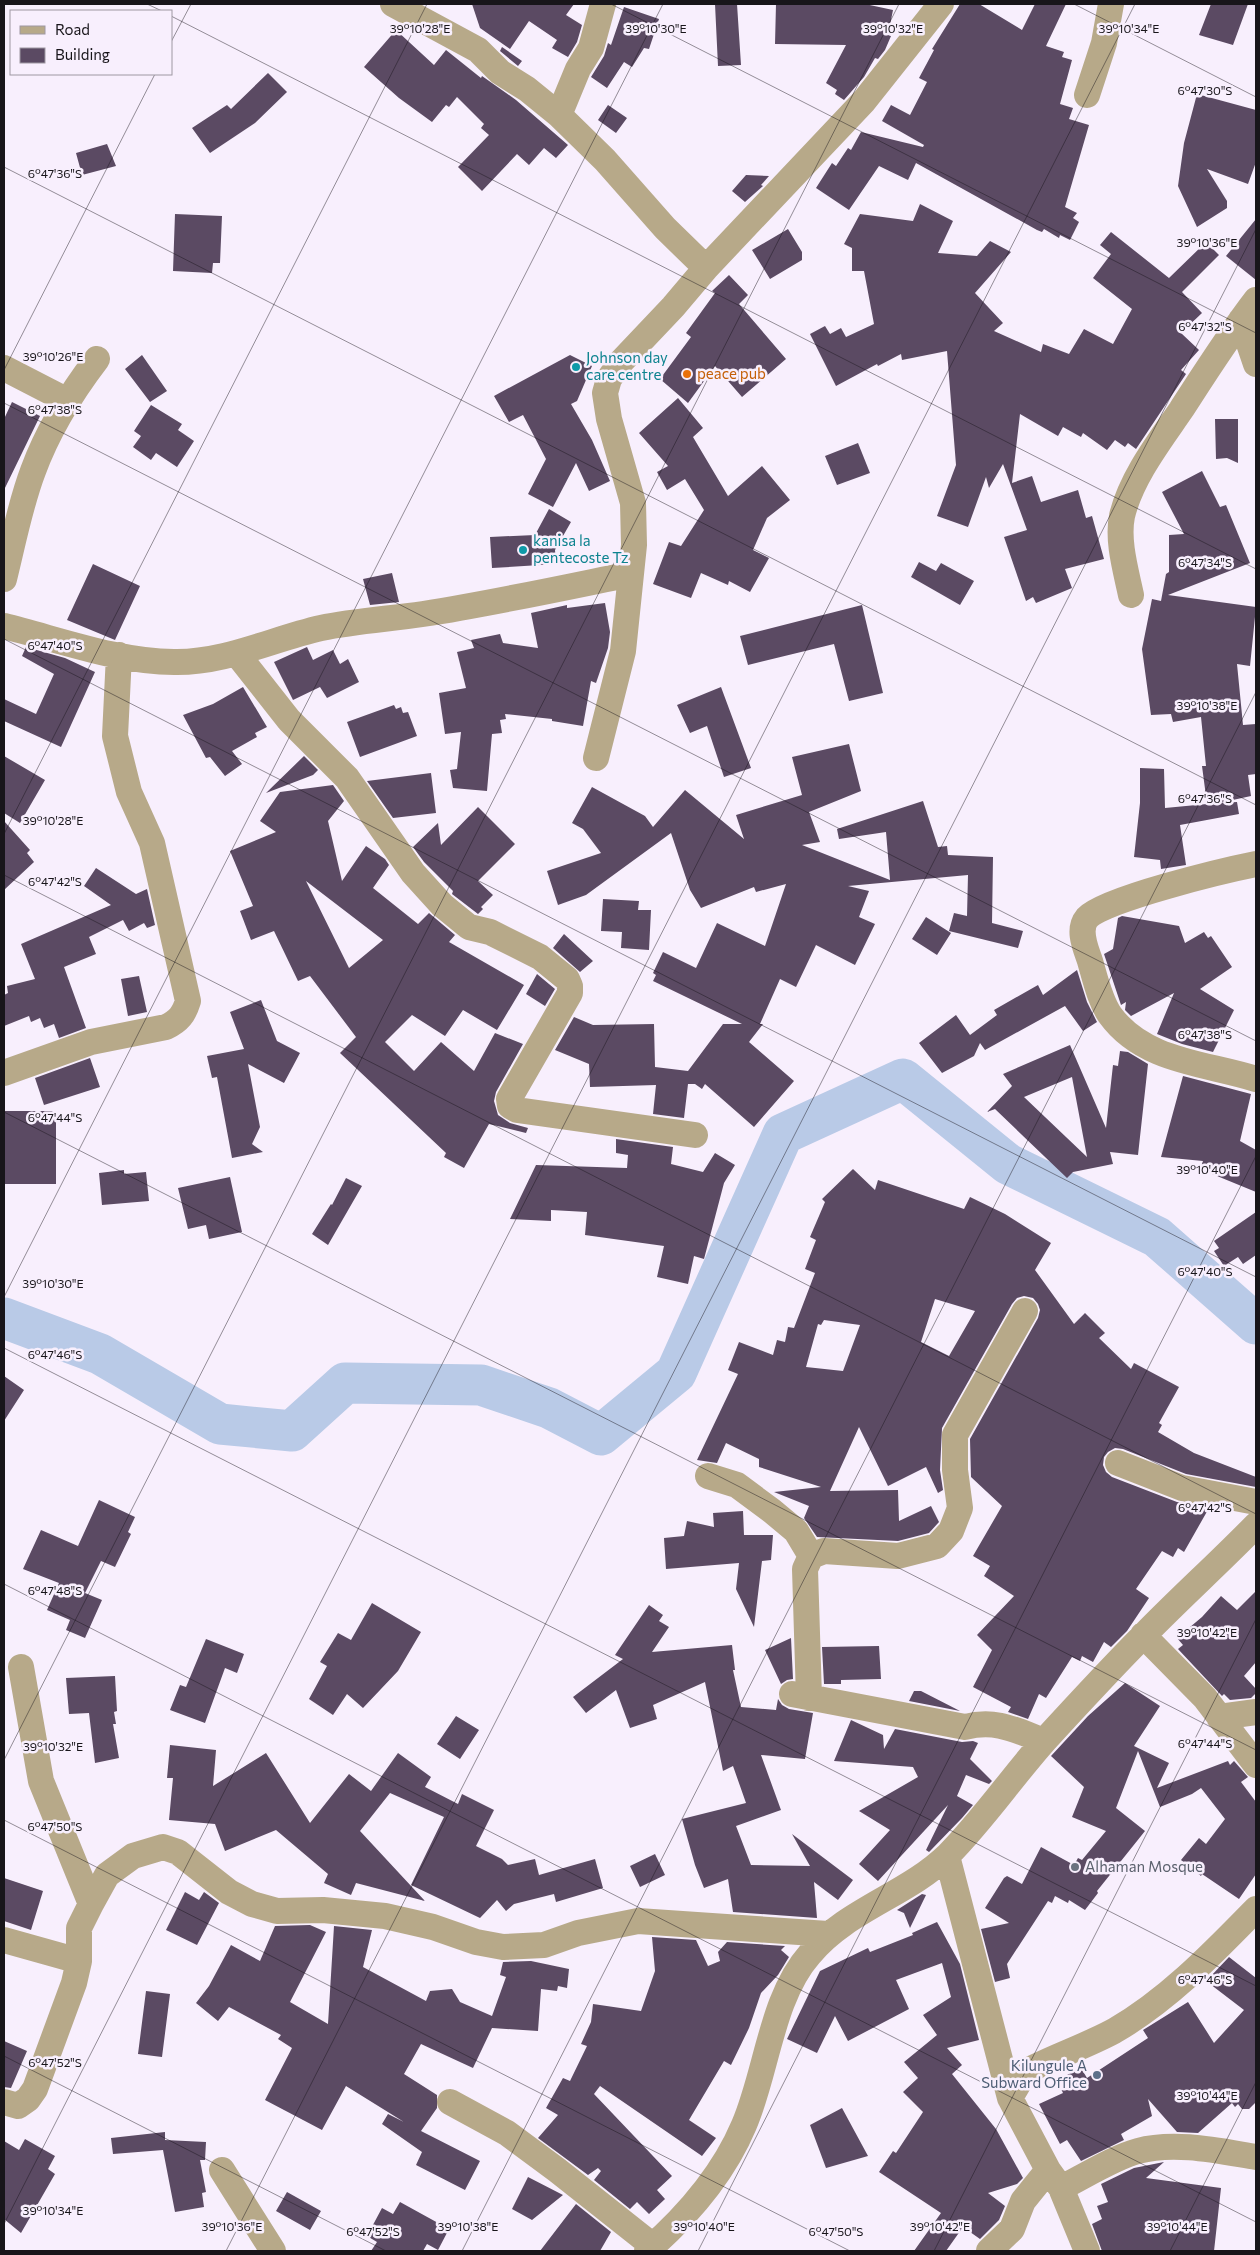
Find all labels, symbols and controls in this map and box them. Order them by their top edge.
legend [10,10,172,75]
text: Road [55,20,90,38]
text: 39°10'28"E [390,21,450,35]
text: 39°10'30"E [625,21,687,35]
text: 39°10'32"E [863,21,923,35]
text: 39°10'34"E [1099,21,1159,35]
text: Building [55,45,110,63]
text: 6°47'30"S [1178,83,1232,97]
text: 6°47'36"S [28,166,82,180]
text: 39°10'36"E [1177,235,1237,249]
text: 6°47'32"S [1178,319,1232,333]
place label: Johnson day care centre [586,348,668,383]
text: 39°10'26"E [23,349,83,363]
marker: Johnson day care centre [570,361,582,373]
place label: peace pub [697,364,766,382]
marker: peace pub [681,368,693,380]
text: 6°47'38"S [28,402,82,416]
place label: kanisa la pentecoste Tz [533,531,628,566]
marker: kanisa la pentecoste Tz [517,544,529,556]
text: 6°47'34"S [1178,555,1232,569]
text: 6°47'40"S [27,638,83,652]
text: 39°10'38"E [1177,698,1237,712]
text: 6°47'36"S [1178,791,1232,805]
text: 39°10'28"E [23,813,83,827]
text: 6°47'42"S [28,874,82,888]
text: 6°47'38"S [1178,1027,1232,1041]
text: 6°47'44"S [28,1110,82,1124]
text: 39°10'40"E [1176,1162,1238,1176]
text: 6°47'40"S [1177,1264,1233,1278]
text: 39°10'30"E [22,1276,84,1290]
text: 6°47'46"S [28,1347,82,1361]
text: 6°47'42"S [1178,1500,1232,1514]
text: 6°47'48"S [28,1583,82,1597]
text: 39°10'42"E [1177,1625,1237,1639]
text: 6°47'44"S [1178,1736,1232,1750]
text: 39°10'32"E [23,1739,83,1753]
text: 6°47'50"S [28,1819,82,1833]
place label: Alhaman Mosque [1085,1857,1203,1875]
marker: Alhaman Mosque [1069,1861,1081,1873]
text: 6°47'46"S [1178,1972,1232,1986]
text: 6°47'52"S [28,2055,82,2069]
place label: Kilungule A Subward Office [981,2056,1087,2091]
marker: Kilungule A Subward Office [1091,2069,1103,2081]
text: 39°10'44"E [1176,2088,1238,2102]
text: 39°10'34"E [23,2203,83,2217]
text: 39°10'36"E [202,2219,262,2233]
text: 39°10'38"E [438,2219,498,2233]
text: 39°10'40"E [673,2219,735,2233]
text: 39°10'42"E [910,2219,970,2233]
text: 39°10'44"E [1146,2219,1208,2233]
text: 6°47'52"S [346,2224,400,2238]
text: 6°47'50"S [809,2224,863,2238]

